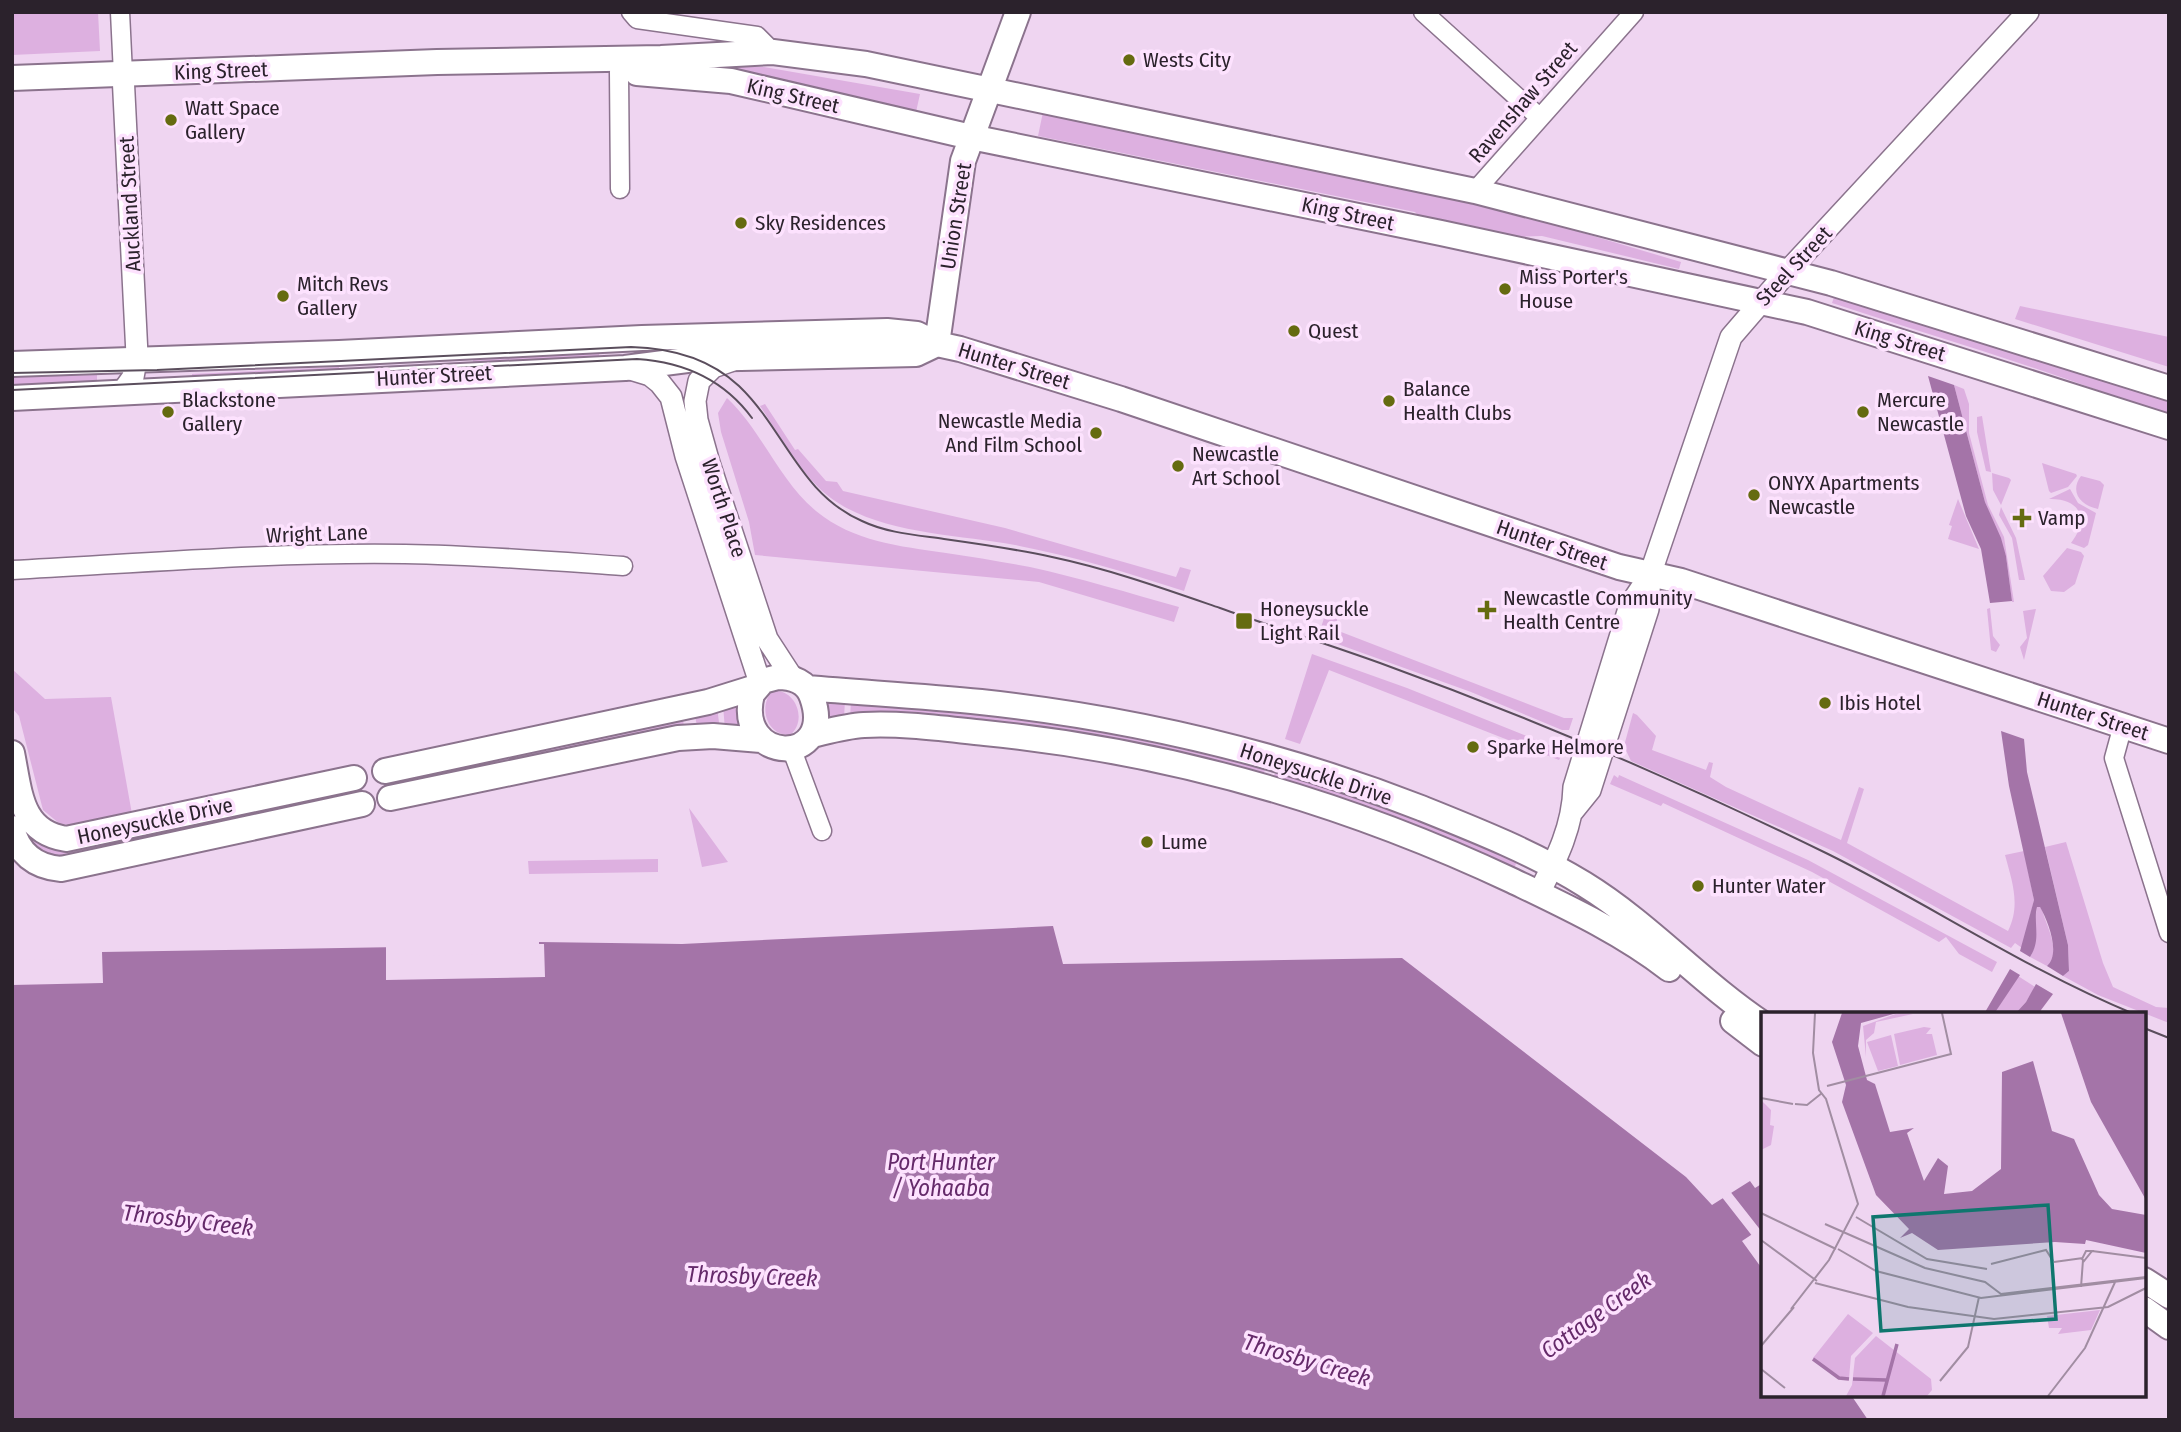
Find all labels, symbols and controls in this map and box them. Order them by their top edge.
street label: Ravenshaw Street [1463,36,1583,168]
place label: Wests City [1143,47,1231,73]
marker: Wests City [1121,52,1137,68]
street label: King Street [174,56,269,86]
street label: King Street [744,73,842,119]
place label: Watt Space Gallery [185,95,280,145]
marker: Watt Space Gallery [163,112,179,128]
street label: Auckland Street [113,136,147,272]
street label: Union Street [935,161,977,271]
street label: King Street [1299,192,1397,237]
place label: Sky Residences [755,210,886,236]
marker: Sky Residences [733,215,749,231]
street label: Steel Street [1750,221,1838,311]
place label: Miss Porter's House [1519,264,1628,314]
place label: Mitch Revs Gallery [297,271,388,321]
marker: Miss Porter's House [1497,281,1513,297]
marker: Mitch Revs Gallery [275,288,291,304]
street label: King Street [1851,315,1949,367]
place label: Quest [1308,318,1359,344]
marker: Quest [1286,323,1302,339]
street label: Hunter Street [955,337,1073,395]
street label: Hunter Street [376,360,493,392]
place label: Balance Health Clubs [1403,376,1512,426]
place label: Blackstone Gallery [182,387,276,437]
place label: Mercure Newcastle [1877,387,1964,437]
marker: Balance Health Clubs [1381,393,1397,409]
marker: Blackstone Gallery [160,404,176,420]
marker: Mercure Newcastle [1855,404,1871,420]
place label: Newcastle Media And Film School [938,408,1082,458]
marker: Newcastle Media And Film School [1088,425,1104,441]
place label: Newcastle Art School [1192,441,1281,491]
street label: Worth Place [696,455,752,561]
marker: Newcastle Art School [1170,458,1186,474]
place label: ONYX Apartments Newcastle [1768,470,1920,520]
marker: ONYX Apartments Newcastle [1746,487,1762,503]
place label: Vamp [2038,505,2085,531]
marker: Vamp [2012,508,2032,528]
street label: Hunter Street [1493,514,1611,576]
street label: Wright Lane [266,519,368,549]
place label: Newcastle Community Health Centre [1503,585,1693,635]
place label: Honeysuckle Light Rail [1260,596,1369,646]
marker: Newcastle Community Health Centre [1477,600,1497,620]
marker: Honeysuckle Light Rail [1234,611,1254,631]
street label: Hunter Street [2034,686,2152,746]
place label: Ibis Hotel [1839,690,1922,716]
marker: Ibis Hotel [1817,695,1833,711]
place label: Sparke Helmore [1487,734,1624,760]
street label: Honeysuckle Drive [1237,737,1395,811]
marker: Sparke Helmore [1465,739,1481,755]
street label: Honeysuckle Drive [75,792,235,850]
place label: Lume [1161,829,1208,855]
marker: Lume [1139,834,1155,850]
place label: Hunter Water [1712,873,1826,899]
marker: Hunter Water [1690,878,1706,894]
inset map [1761,1012,2146,1397]
water label: Port Hunter / Yohaaba [887,1148,996,1202]
water label: Throsby Creek [121,1198,255,1242]
water label: Throsby Creek [686,1260,818,1292]
water label: Cottage Creek [1535,1266,1657,1364]
water label: Throsby Creek [1240,1327,1374,1393]

